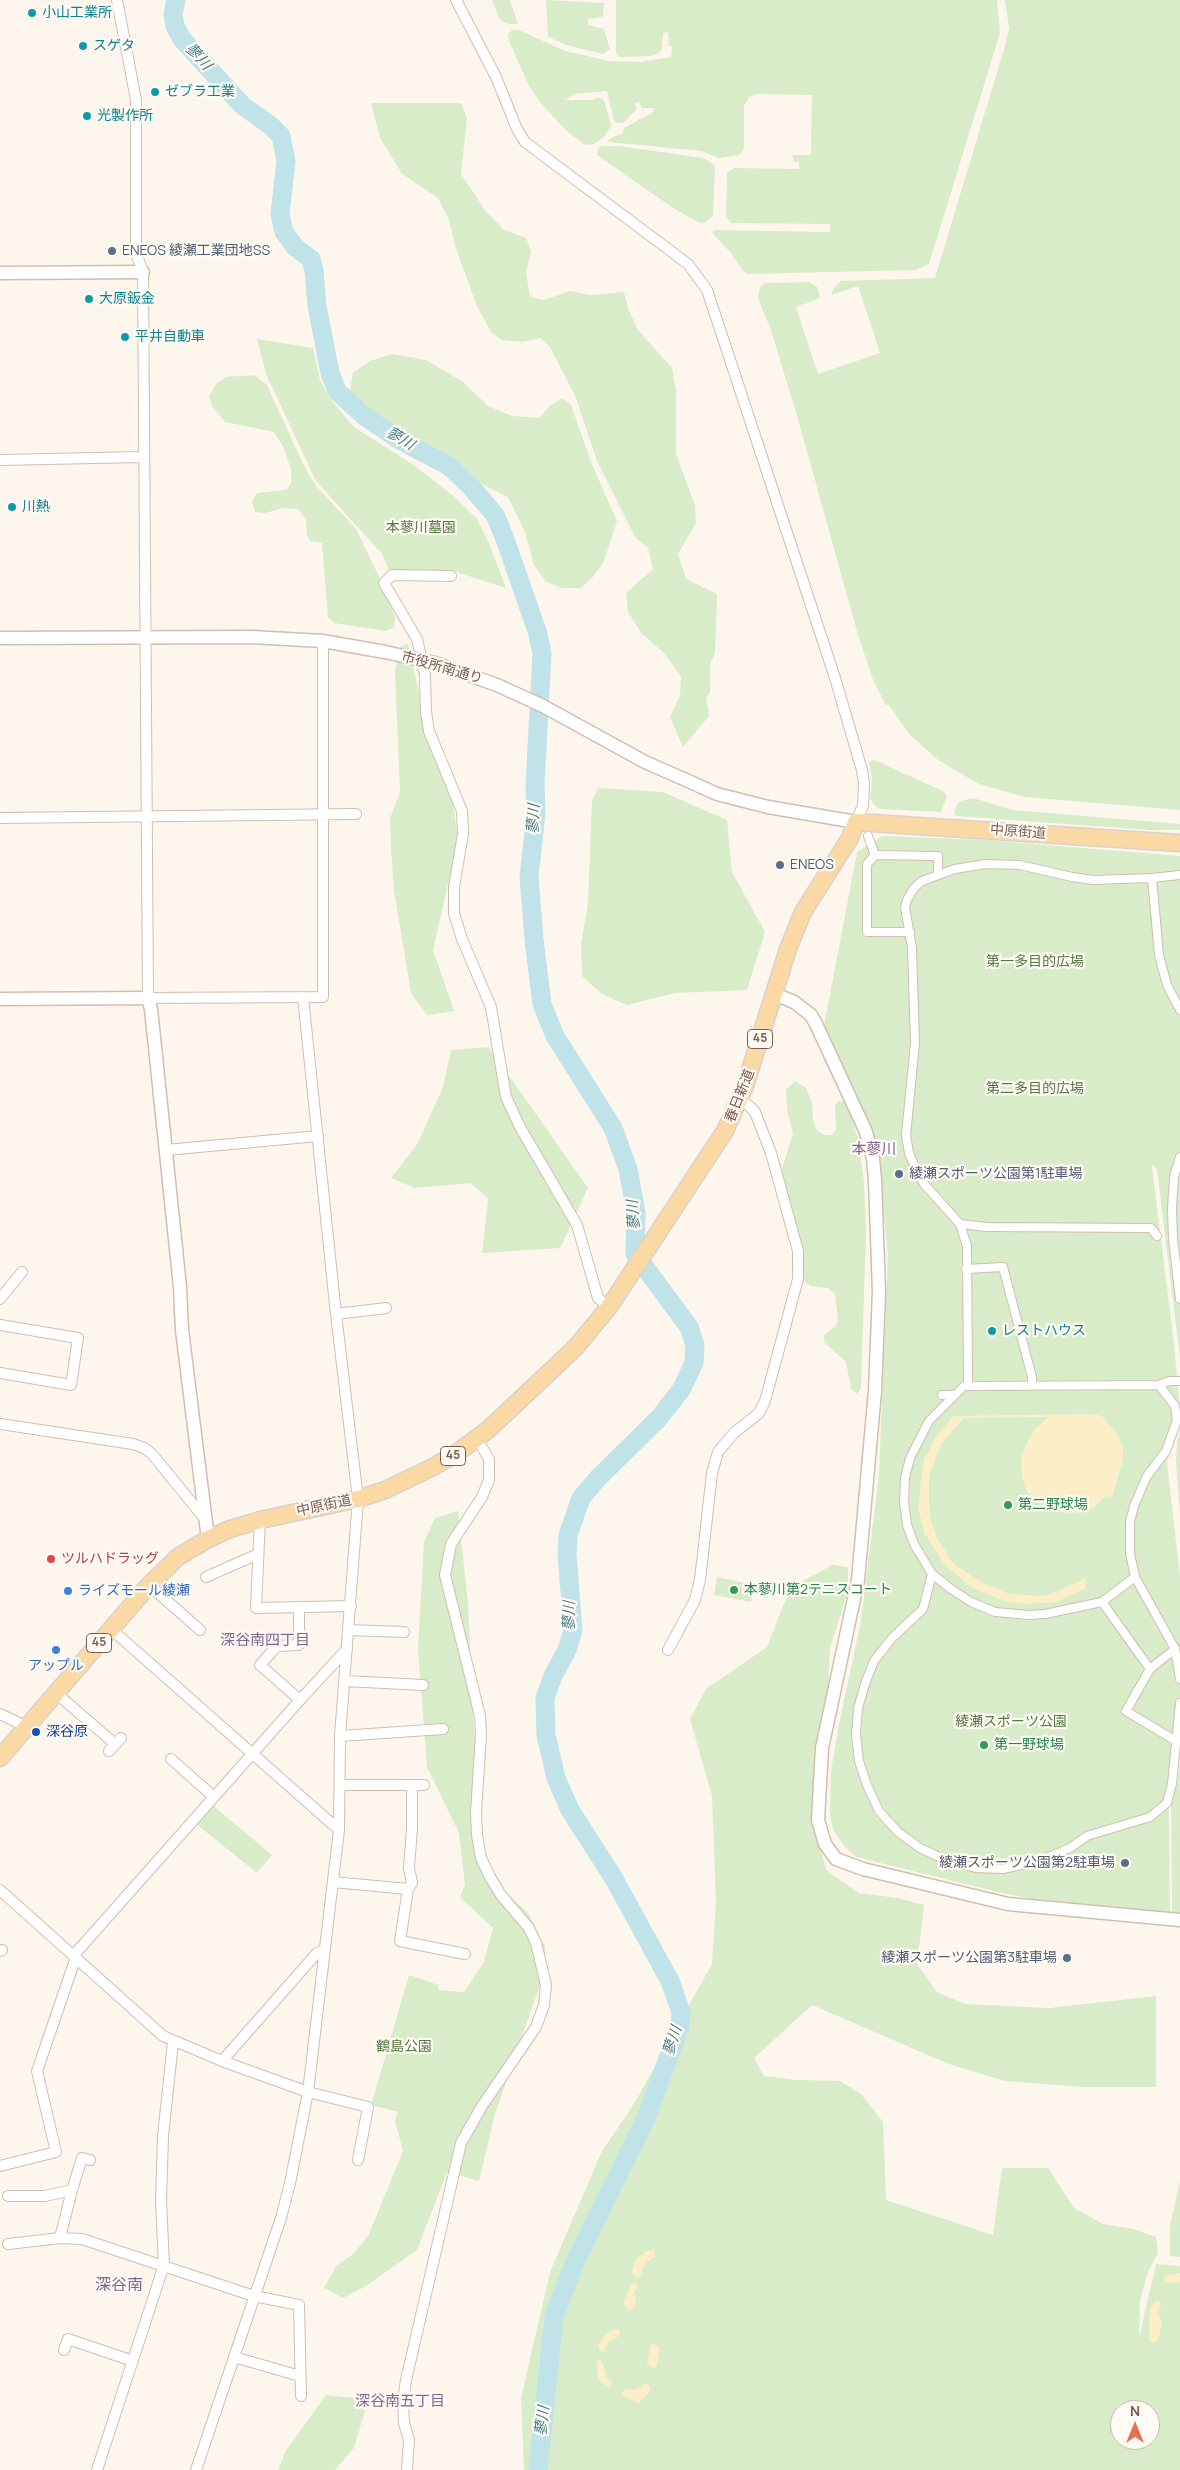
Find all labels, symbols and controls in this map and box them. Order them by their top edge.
place label: 小山工業所 [42,5,112,21]
marker: 小山工業所 [26,7,38,19]
place label: スゲタ [93,38,135,54]
marker: スゲタ [77,40,89,52]
water label: 蓼川 [181,40,215,74]
place label: ゼブラ工業 [165,84,235,100]
marker: ゼブラ工業 [149,86,161,98]
place label: 光製作所 [97,108,153,124]
marker: 光製作所 [81,110,93,122]
place label: ENEOS 綾瀬工業団地SS [122,243,270,259]
marker: ENEOS 綾瀬工業団地SS [106,245,118,257]
place label: 大原鈑金 [99,291,155,307]
marker: 大原鈑金 [83,293,95,305]
place label: 平井自動車 [135,329,205,345]
marker: 平井自動車 [119,331,131,343]
water label: 蓼川 [383,424,417,454]
place label: 川熱 [22,499,50,515]
marker: 川熱 [6,501,18,513]
park label: 本蓼川墓園 [386,520,456,536]
street label: 市役所南通り [399,648,485,688]
water label: 蓼川 [524,804,544,834]
street label: 中原街道 [989,822,1047,842]
place label: ENEOS [790,857,834,873]
marker: ENEOS [774,859,786,871]
park label: 第一多目的広場 [986,954,1084,970]
road number: 45 [748,1030,772,1048]
street label: 春日新道 [722,1067,758,1125]
park label: 第二多目的広場 [986,1081,1084,1097]
district label: 本蓼川 [852,1141,896,1159]
place label: 綾瀬スポーツ公園第1駐車場 [909,1166,1082,1182]
marker: 綾瀬スポーツ公園第1駐車場 [893,1168,905,1180]
water label: 蓼川 [624,1199,644,1231]
place label: レストハウス [1002,1323,1086,1339]
marker: レストハウス [986,1325,998,1337]
road number: 45 [440,1446,466,1465]
street label: 中原街道 [295,1492,353,1520]
place label: 第二野球場 [1018,1497,1088,1513]
marker: 第二野球場 [1002,1499,1014,1511]
place label: ツルハドラッグ [61,1551,159,1567]
marker: ツルハドラッグ [45,1553,57,1565]
place label: 本蓼川第2テニスコート [744,1582,892,1598]
place label: ライズモール綾瀬 [78,1583,190,1599]
marker: 本蓼川第2テニスコート [728,1584,740,1596]
marker: ライズモール綾瀬 [62,1585,74,1597]
water label: 蓼川 [561,1601,579,1631]
district label: 深谷南四丁目 [220,1632,310,1650]
road number: 45 [86,1634,112,1652]
marker: アップル [50,1644,62,1656]
place label: アップル [28,1658,84,1674]
park label: 綾瀬スポーツ公園 [955,1714,1067,1730]
place label: 深谷原 [46,1724,88,1740]
marker: 深谷原 [30,1726,42,1738]
place label: 第一野球場 [994,1737,1064,1753]
marker: 第一野球場 [978,1739,990,1751]
place label: 綾瀬スポーツ公園第2駐車場 [939,1855,1115,1871]
marker: 綾瀬スポーツ公園第2駐車場 [1119,1857,1131,1869]
place label: 綾瀬スポーツ公園第3駐車場 [881,1950,1057,1966]
marker: 綾瀬スポーツ公園第3駐車場 [1061,1952,1073,1964]
water label: 蓼川 [660,2024,686,2058]
park label: 鶴島公園 [376,2039,432,2055]
district label: 深谷南 [95,2276,143,2296]
district label: 深谷南五丁目 [355,2393,445,2411]
north arrow [1110,2400,1160,2450]
text: N [1130,2401,1140,2420]
water label: 蓼川 [532,2405,554,2437]

